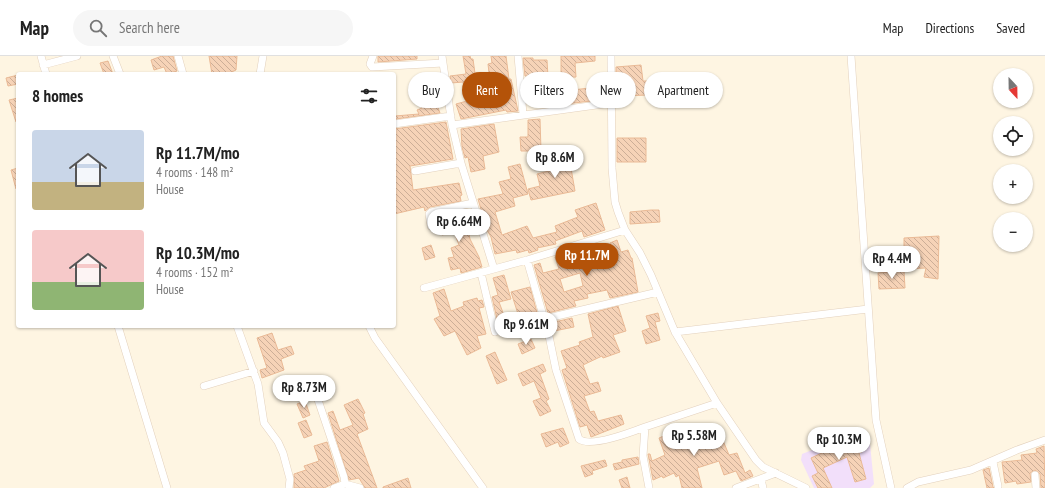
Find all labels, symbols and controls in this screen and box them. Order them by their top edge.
search box [73,10,353,46]
text: Map [20,16,49,40]
icon: search [87,17,109,39]
text: Search here [119,18,180,37]
text: Map [883,19,903,37]
text: Directions [925,19,974,37]
text: Saved [996,19,1025,37]
north arrow [993,68,1033,108]
map controls [993,68,1033,252]
chip: Buy [408,72,454,108]
chip: Rent [462,72,512,108]
chip: Filters [520,72,578,108]
chip: New [586,72,636,108]
chip: Apartment [644,72,723,108]
text: 8 homes [32,85,83,107]
icon: filters [358,85,380,107]
button: locate [993,116,1033,156]
text: Rp 11.7M/mo [156,142,240,164]
pin: Rp 8.6M [518,145,592,179]
icon: home [64,146,112,194]
text: Rp 8.6M [536,149,574,166]
text: 4 rooms · 148 m² [156,164,234,181]
button: + [993,164,1033,204]
text: House [156,181,184,198]
pin: Rp 6.64M [418,209,500,243]
button: − [993,212,1033,252]
text: Rp 6.64M [436,213,482,230]
text: Rp 10.3M/mo [156,242,240,264]
pin: Rp 11.7M [546,243,628,277]
icon: home [64,246,112,294]
pin: Rp 4.4M [855,246,929,280]
text: Rp 11.7M [564,247,610,264]
text: Rp 4.4M [873,250,911,267]
text: 4 rooms · 152 m² [156,264,234,281]
text: House [156,281,184,298]
pin: Rp 9.61M [485,312,567,346]
text: Rp 9.61M [503,316,549,333]
pin: Rp 8.73M [263,375,345,409]
text: Rp 8.73M [281,379,327,396]
pin: Rp 5.58M [653,423,735,457]
text: Rp 5.58M [671,427,717,444]
pin: Rp 10.3M [798,427,880,461]
text: Rp 10.3M [816,431,862,448]

